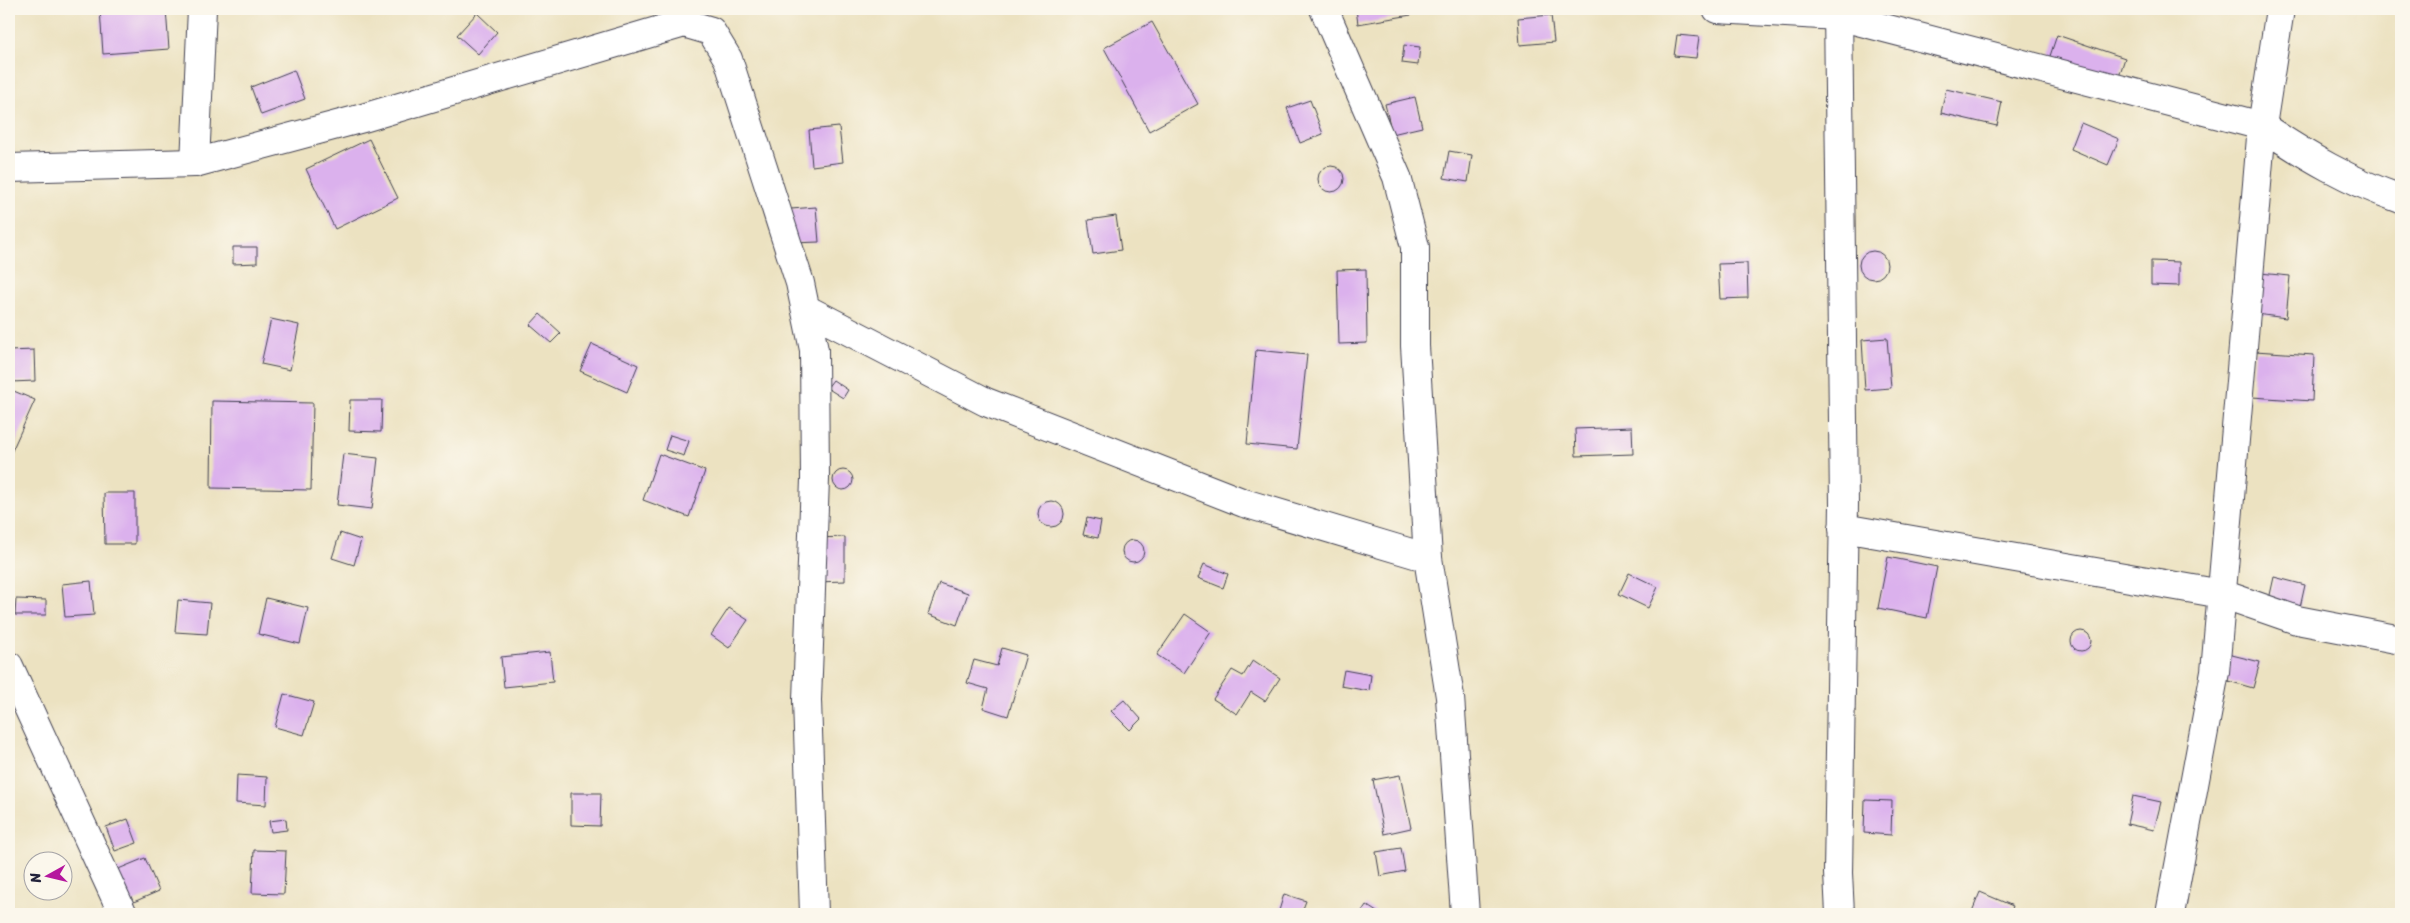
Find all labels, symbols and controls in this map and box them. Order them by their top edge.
north arrow [22,850,72,900]
text: N [23,871,49,885]

